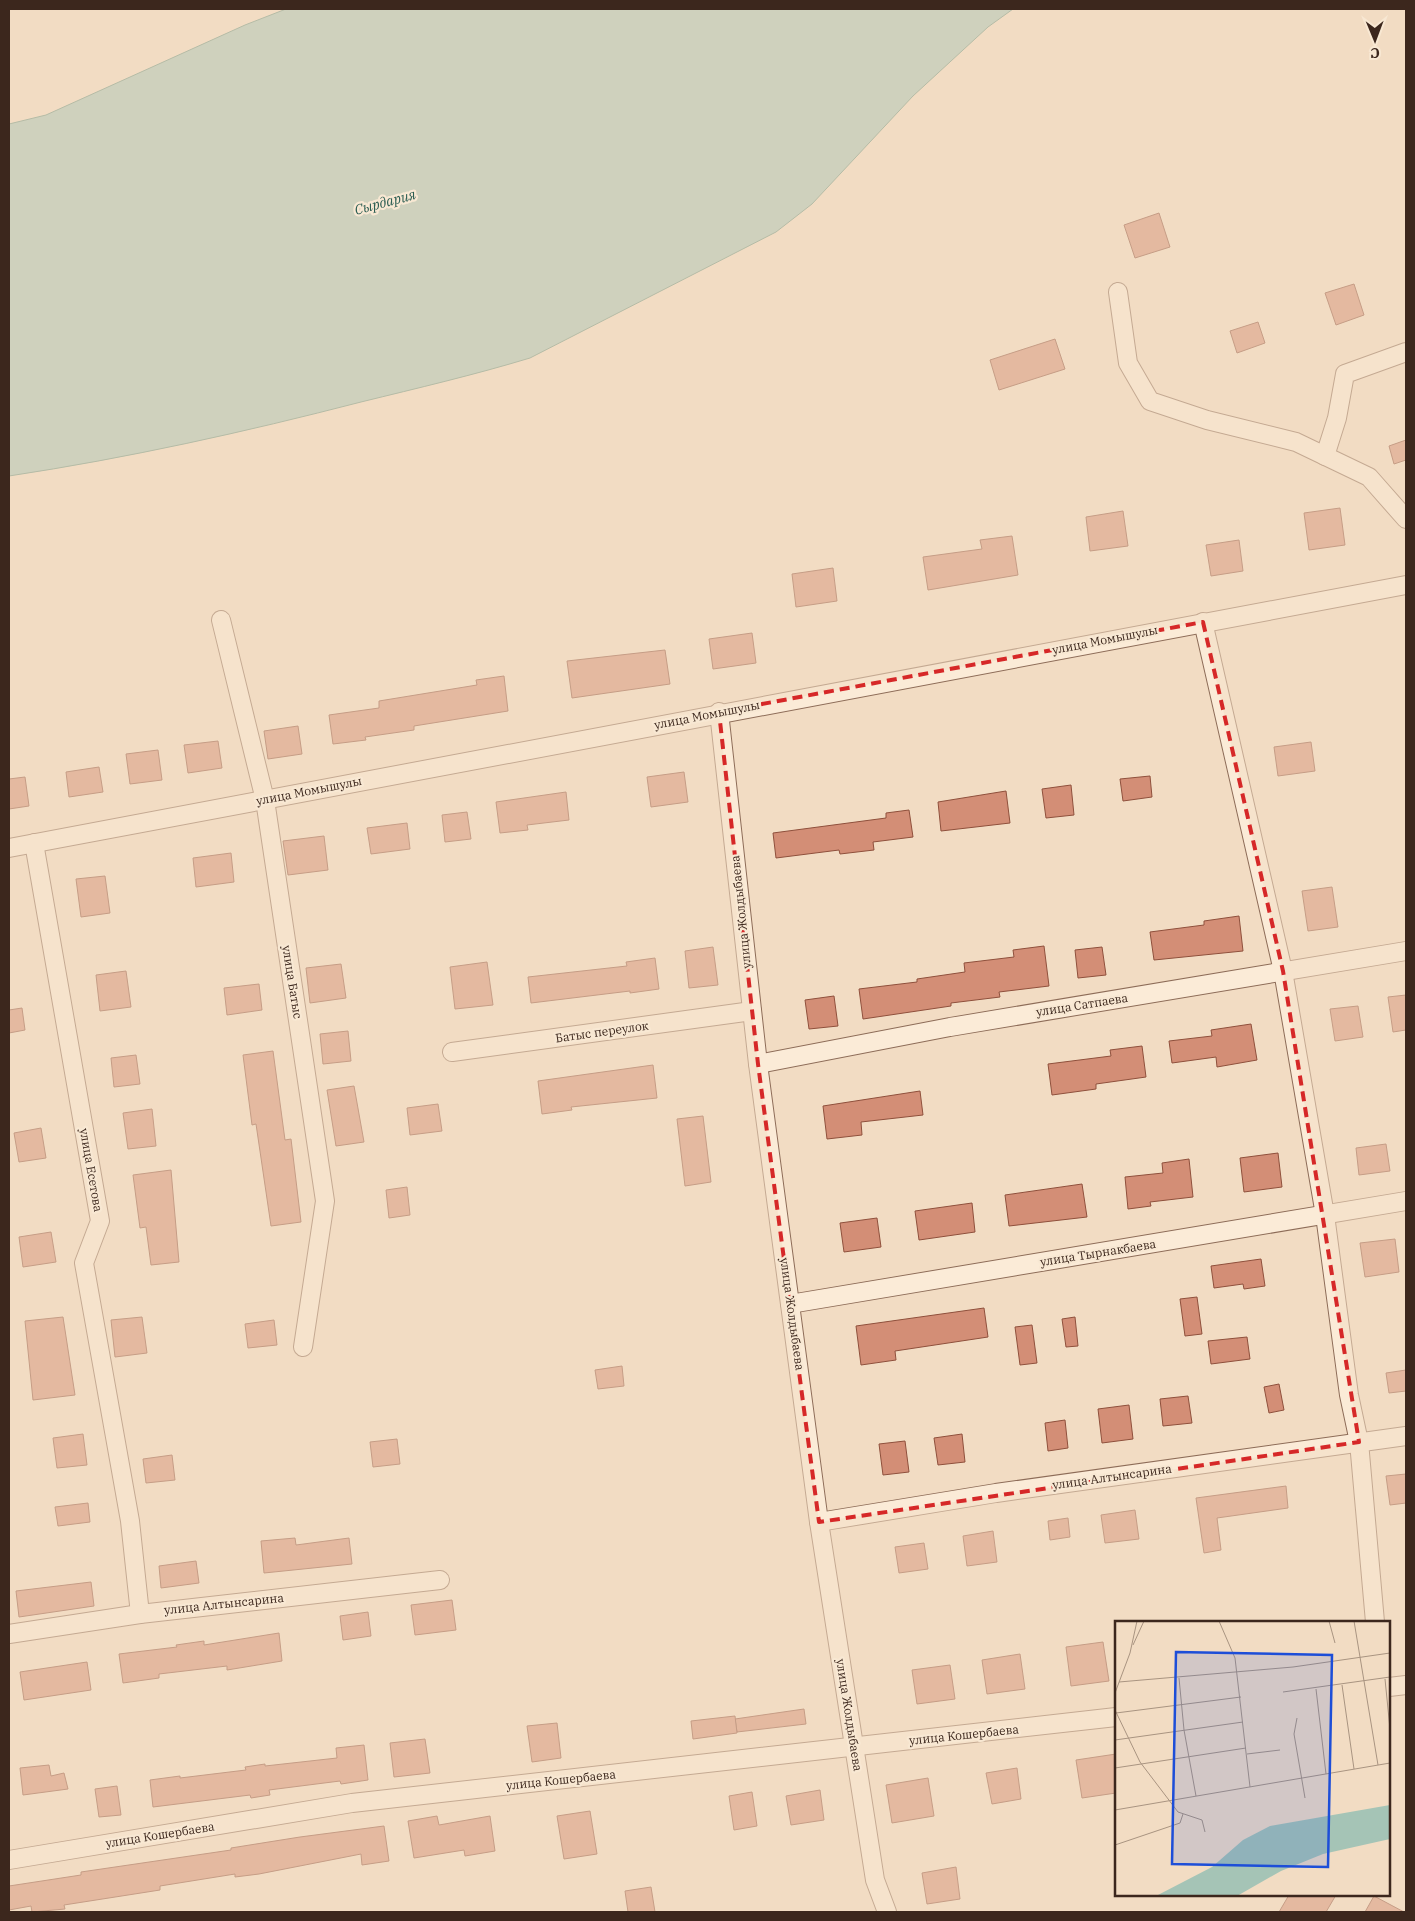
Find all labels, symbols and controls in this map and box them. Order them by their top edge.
north arrow [1350,15,1400,65]
text: С [1370,44,1380,62]
water label: Сырдария [352,185,418,219]
street label: улица Момышулы [1051,622,1159,657]
street label: улица Момышулы [653,697,761,732]
street label: улица Момышулы [255,773,363,808]
street label: улица Жолдыбаева [727,854,754,969]
street label: улица Батыс [279,944,306,1020]
street label: улица Сатпаева [1035,990,1129,1019]
street label: Батыс переулок [554,1018,649,1045]
street label: улица Есетова [77,1127,106,1213]
street label: улица Тырнакбаева [1039,1236,1157,1269]
street label: улица Жолдыбаева [777,1257,808,1372]
street label: улица Алтынсарина [1051,1461,1173,1492]
street label: улица Алтынсарина [163,1590,285,1617]
inset map [1115,1621,1390,1896]
street label: улица Жолдыбаева [833,1658,866,1773]
street label: улица Кошербаева [908,1721,1020,1748]
street label: улица Кошербаева [505,1766,617,1793]
street label: улица Кошербаева [104,1818,216,1851]

